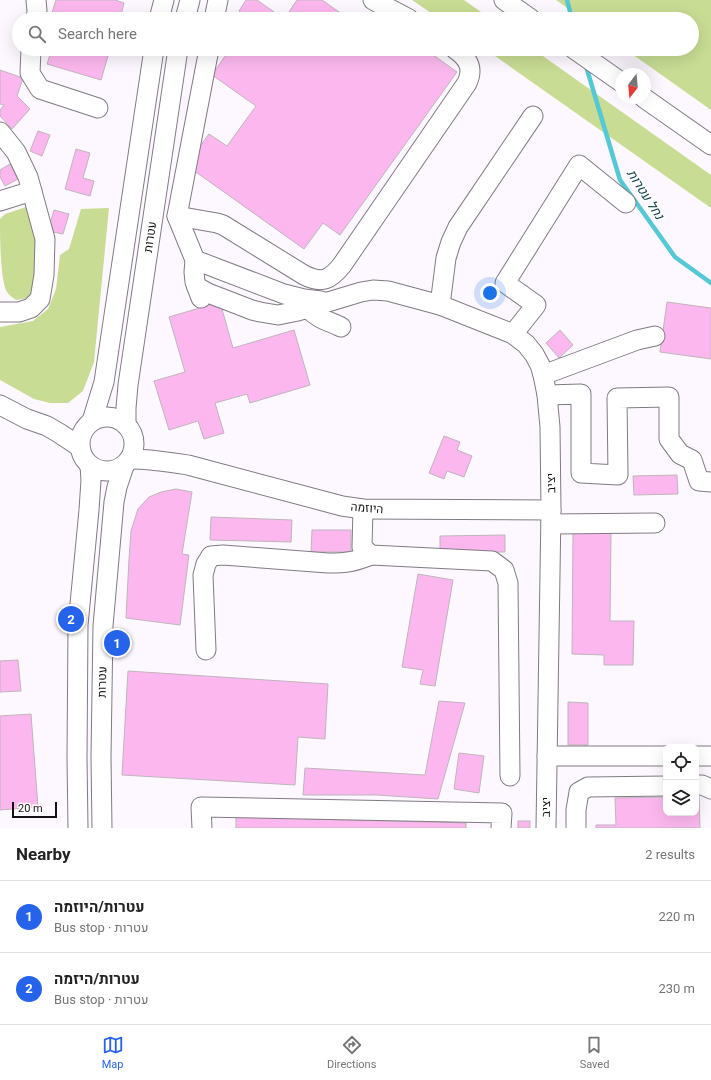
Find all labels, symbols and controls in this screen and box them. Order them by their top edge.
search box [12,12,699,56]
icon: search [26,23,48,45]
text: Search here [58,25,137,43]
north arrow [615,68,651,104]
water label: נחל עטרות [624,167,668,223]
street label: עטרות [141,221,159,253]
your location [480,283,500,303]
street label: יציב [544,473,558,493]
street label: היוזמה [350,500,384,516]
pin: 2 [58,604,84,634]
pin: 1 [104,628,130,658]
street label: עטרות [95,666,109,698]
map controls [663,744,699,816]
button: locate [663,744,699,780]
button: layers [663,780,699,816]
street label: יציב [539,797,553,817]
scale bar [12,800,57,819]
text: 20 m [18,802,43,815]
text: Nearby [16,844,71,864]
text: 2 results [645,847,695,862]
text: עטרות/היוזמה [54,898,145,916]
text: 1 [25,909,33,924]
text: 220 m [658,909,695,924]
text: Bus stop · עטרות [54,920,148,935]
text: עטרות/היזמה [54,970,140,988]
text: 2 [25,981,33,996]
text: 230 m [658,981,695,996]
text: Bus stop · עטרות [54,992,148,1007]
tab: Map [102,1034,124,1071]
tab: Directions [327,1034,376,1071]
tab: Saved [580,1034,609,1071]

